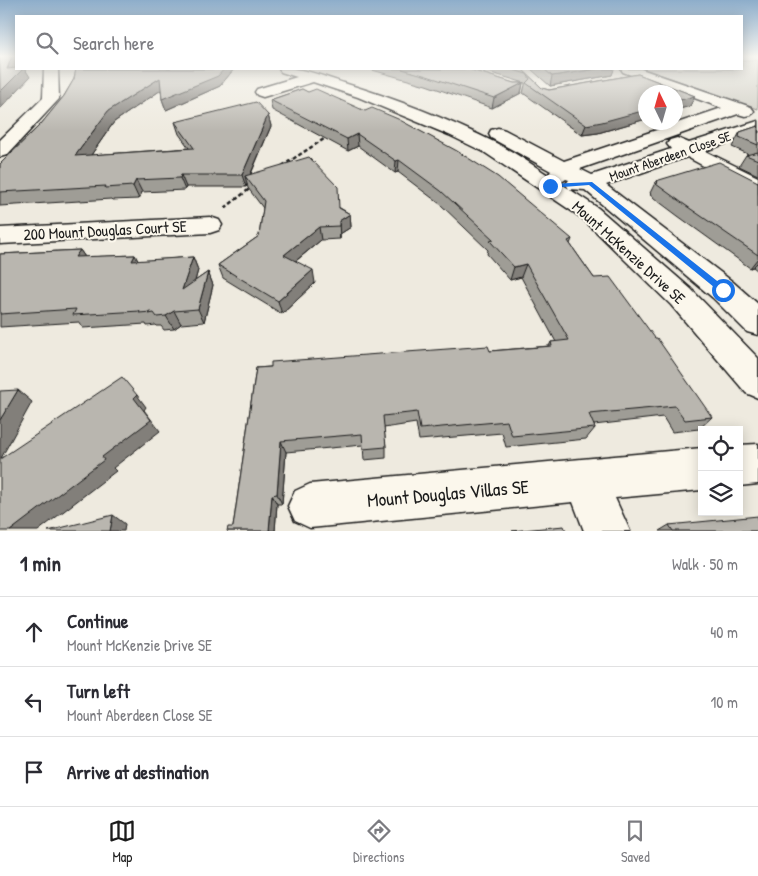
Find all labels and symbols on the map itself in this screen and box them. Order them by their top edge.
north arrow [638,85,683,130]
street label: Mount Aberdeen Close SE [606,126,733,185]
route end [539,175,562,198]
street label: Mount McKenzie Drive SE [568,195,690,309]
street label: 200 Mount Douglas Court SE [23,215,187,245]
route start [712,279,735,302]
street label: Mount Douglas Villas SE [366,473,531,513]

